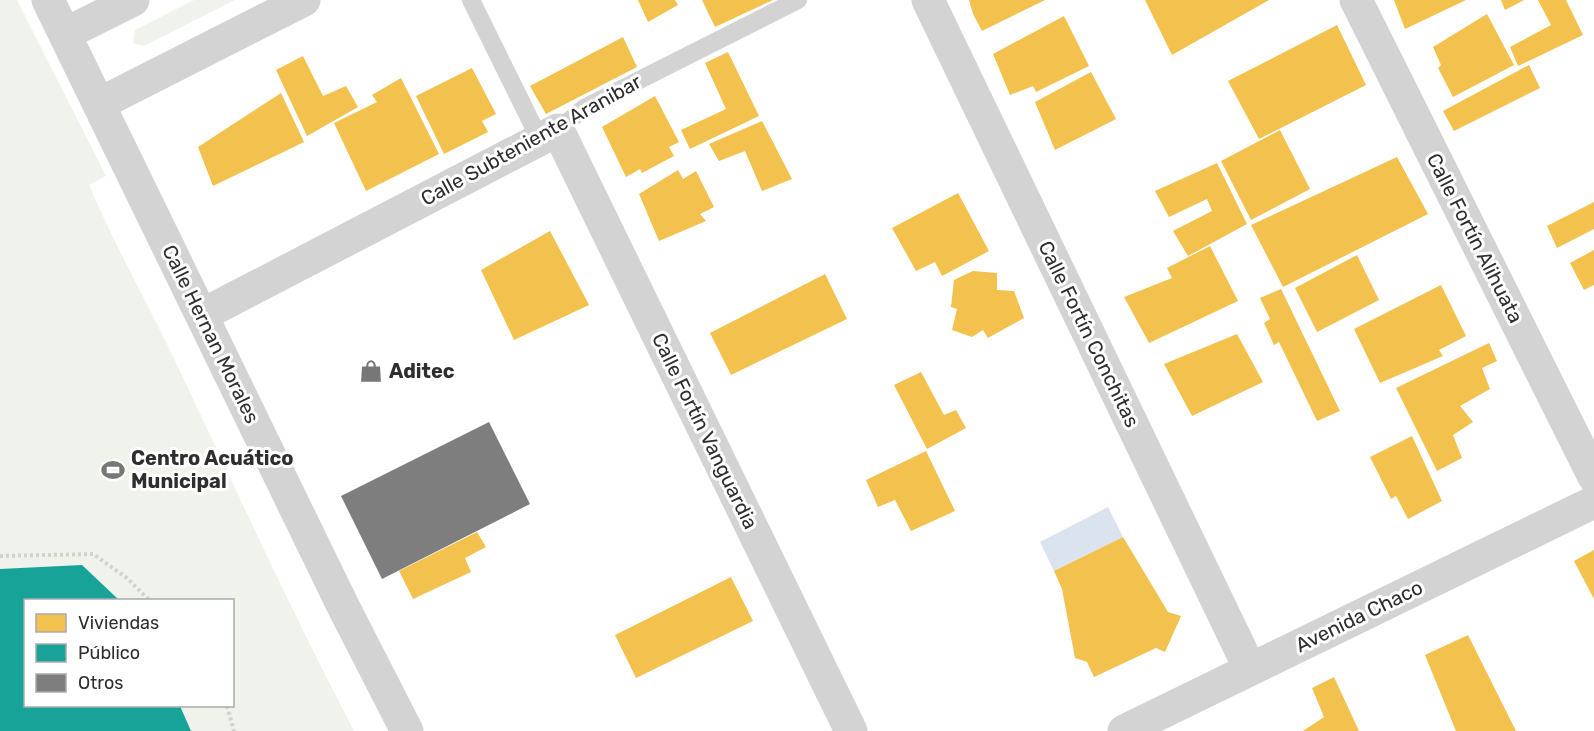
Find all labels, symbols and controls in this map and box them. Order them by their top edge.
street label: Calle Subteniente Aranibar [417,69,646,211]
street label: Calle Fortín Alihuata [1422,149,1528,327]
street label: Calle Fortín Conchitas [1033,237,1145,431]
street label: Calle Hernan Morales [157,241,265,427]
street label: Calle Fortín Vanguardia [647,329,763,533]
shop icon: Aditec [358,358,384,384]
place label: Aditec [389,359,455,383]
place label: Centro Acuático Municipal [131,446,294,493]
sports icon: Centro Acuático Municipal [100,457,126,483]
street label: Avenida Chaco [1291,575,1427,657]
legend [24,599,234,707]
text: Viviendas [78,612,159,634]
text: Público [78,642,140,664]
text: Otros [78,672,123,694]

